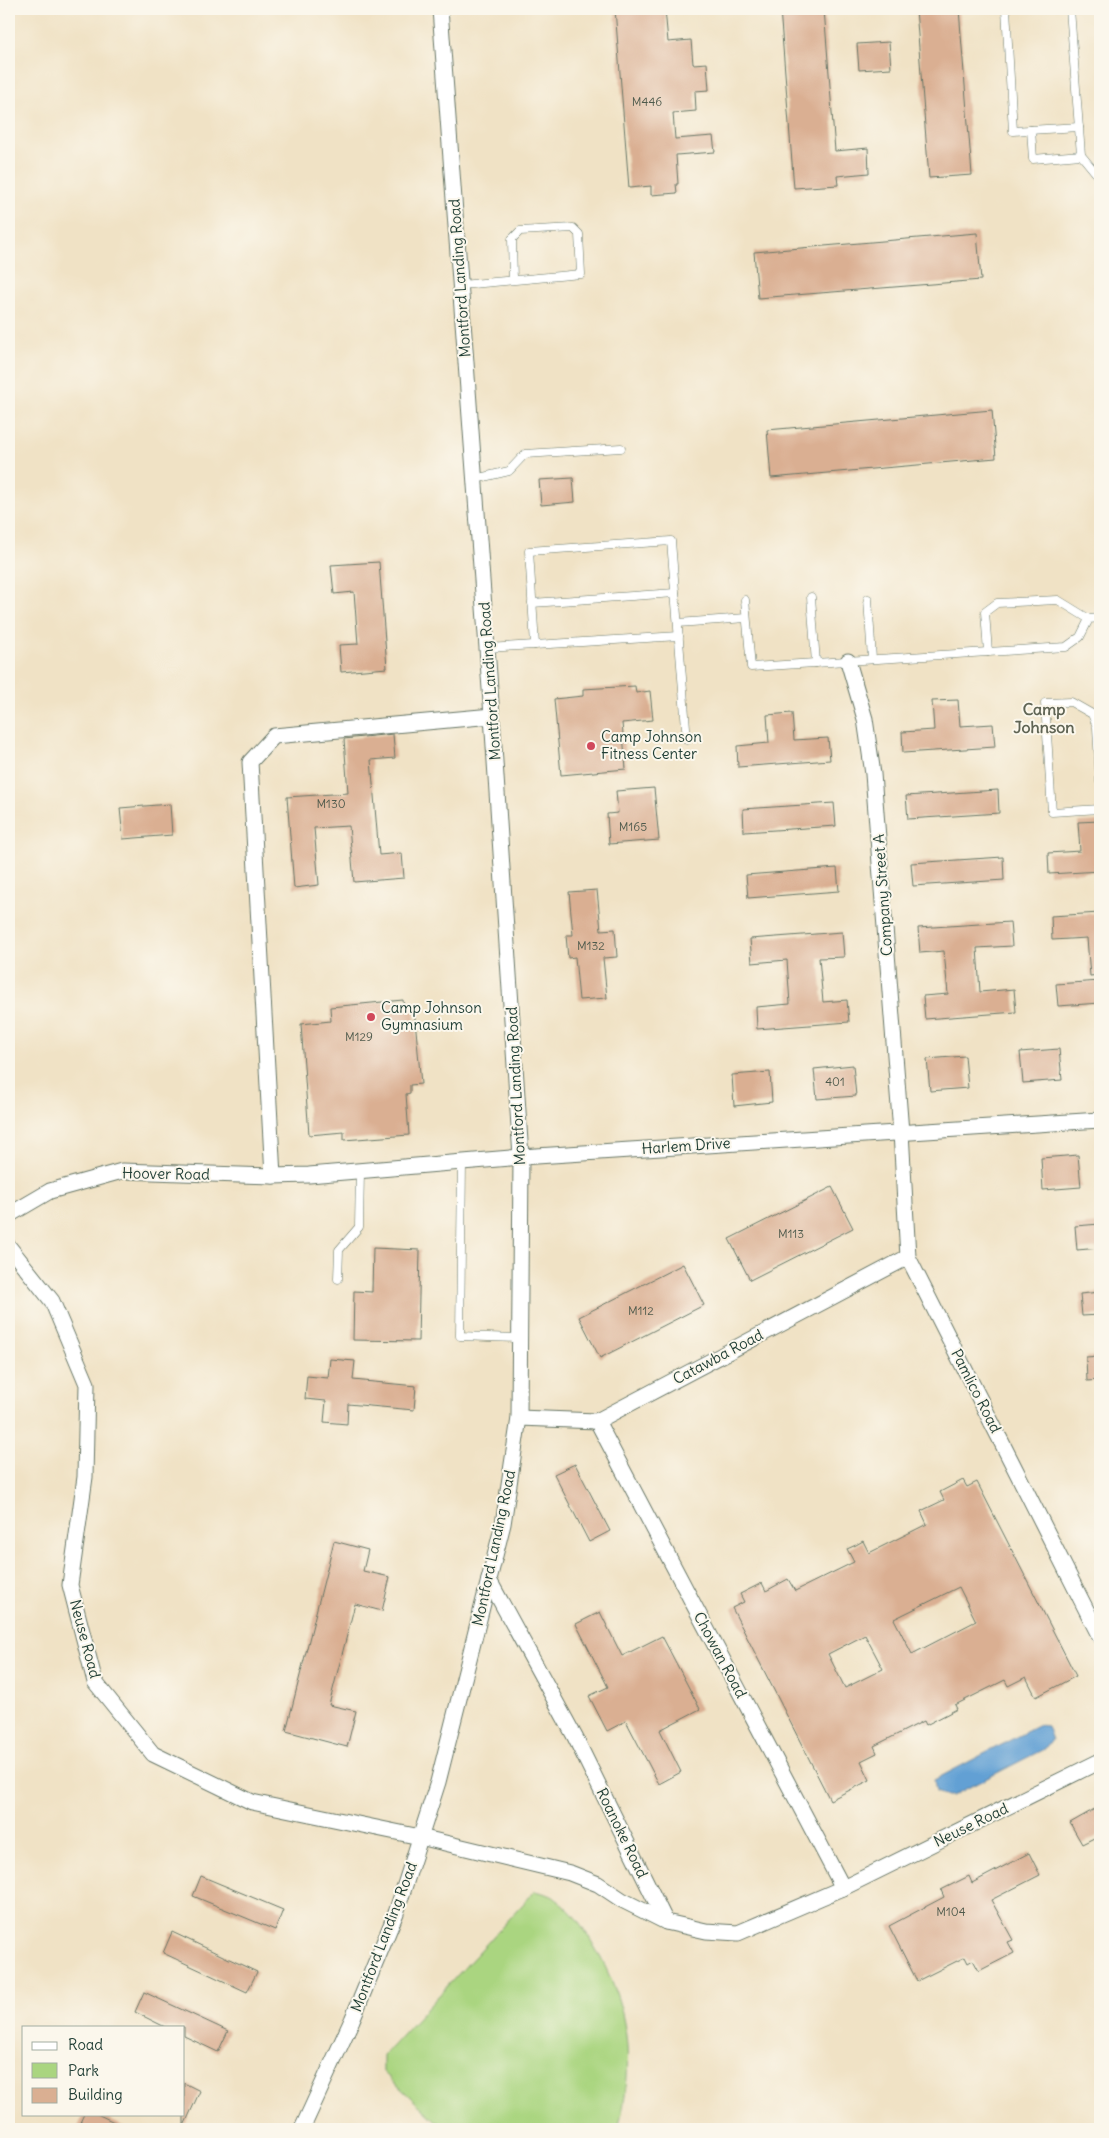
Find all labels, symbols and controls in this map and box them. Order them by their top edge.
house number: M446 [632,94,662,109]
street label: Montford Landing Road [444,198,475,358]
street label: Montford Landing Road [474,601,505,761]
district label: Camp Johnson [1013,699,1075,737]
place label: Camp Johnson Fitness Center [601,727,702,763]
marker: Camp Johnson Fitness Center [585,740,597,752]
house number: M130 [316,796,346,811]
house number: M165 [619,819,647,834]
street label: Company Street A [869,833,896,957]
house number: M132 [577,938,605,953]
place label: Camp Johnson Gymnasium [381,998,482,1034]
street label: Montford Landing Road [502,1006,529,1166]
marker: Camp Johnson Gymnasium [365,1011,377,1023]
house number: M129 [345,1029,373,1044]
house number: 401 [825,1074,845,1089]
street label: Harlem Drive [641,1133,731,1158]
street label: Hoover Road [122,1163,210,1184]
house number: M113 [778,1226,804,1241]
house number: M112 [628,1303,654,1318]
street label: Catawba Road [669,1325,766,1388]
street label: Pamlico Road [947,1346,1006,1436]
street label: Montford Landing Road [468,1468,519,1628]
street label: Neuse Road [66,1597,105,1680]
street label: Chowan Road [690,1608,751,1701]
street label: Roanoke Road [592,1785,653,1881]
street label: Neuse Road [930,1798,1011,1851]
street label: Montford Landing Road [346,1859,421,2014]
house number: M104 [936,1904,966,1919]
legend [22,2026,185,2116]
text: Road [68,2035,103,2054]
text: Park [68,2061,99,2080]
text: Building [68,2085,123,2104]

